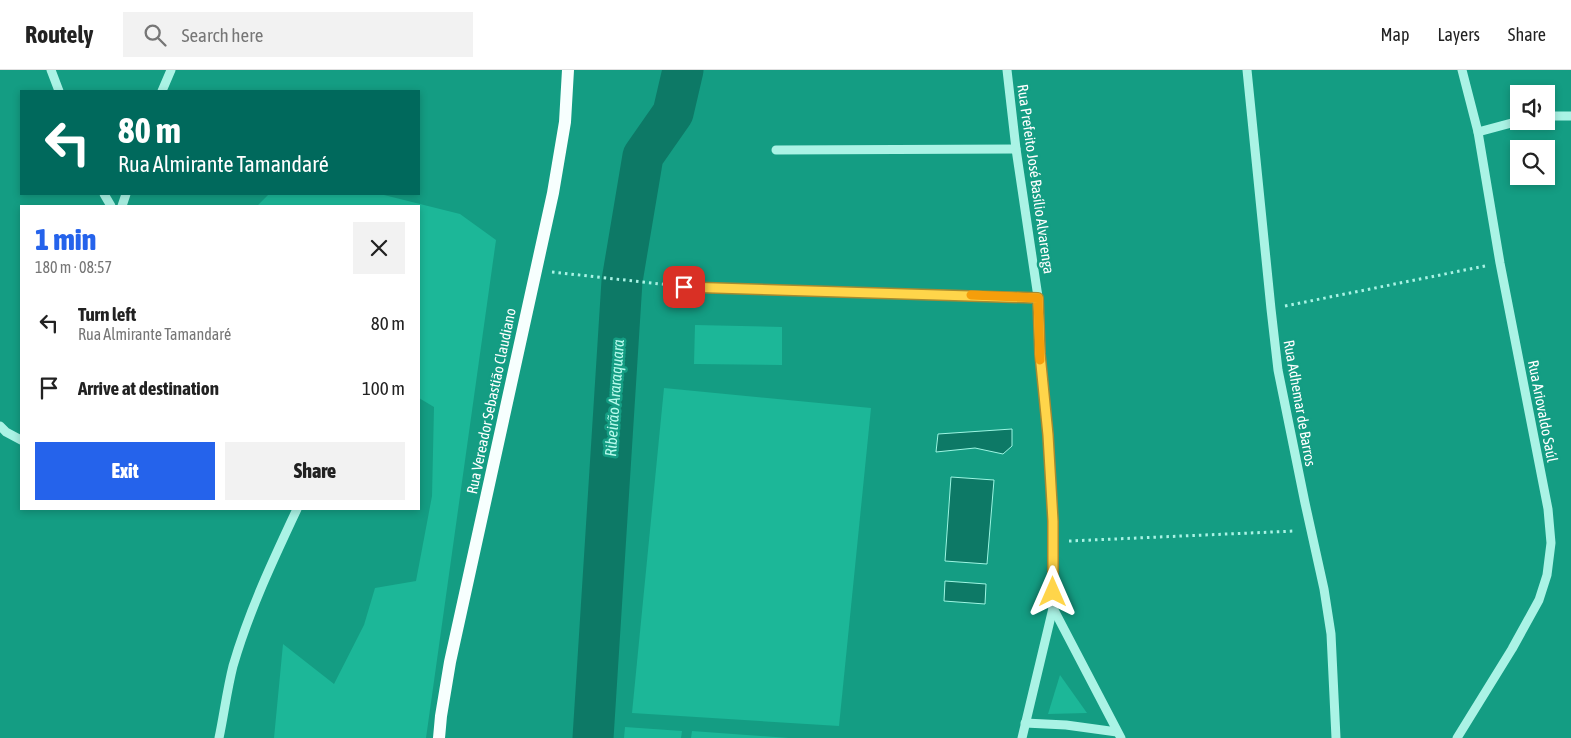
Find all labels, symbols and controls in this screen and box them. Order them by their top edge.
search box [123,12,473,57]
text: Routely [25,21,93,48]
icon: search [141,21,169,49]
text: Search here [181,24,263,46]
text: Map [1380,24,1409,45]
text: Layers [1437,24,1480,45]
text: Share [1508,24,1546,45]
street label: Rua Prefeito José Basílio Alvarenga [1014,83,1058,275]
map controls [1510,85,1555,185]
button: sound [1510,85,1555,130]
icon: left [35,110,100,175]
text: 80 m [118,110,181,150]
button: search [1510,140,1555,185]
text: Rua Almirante Tamandaré [118,151,329,177]
text: 1 min [35,222,96,256]
button: close [353,222,405,274]
text: 180 m · 08:57 [35,258,112,276]
pin [663,266,705,308]
icon: arrive [670,273,698,301]
text: Turn left [78,303,136,325]
street label: Rua Vereador Sebastião Claudiano [463,307,519,495]
icon: left [35,309,63,337]
text: 80 m [371,312,405,334]
text: Rua Almirante Tamandaré [78,325,231,343]
water label: Ribeirão Araraquara [601,338,628,457]
street label: Rua Adhemar de Barros [1281,339,1319,467]
street label: Rua Ariovaldo Saúl [1525,359,1561,463]
icon: arrive [35,374,63,402]
text: Arrive at destination [78,377,219,399]
text: 100 m [362,377,405,399]
button: Exit [35,442,215,500]
button: Share [225,442,405,500]
position arrow [1026,565,1078,617]

